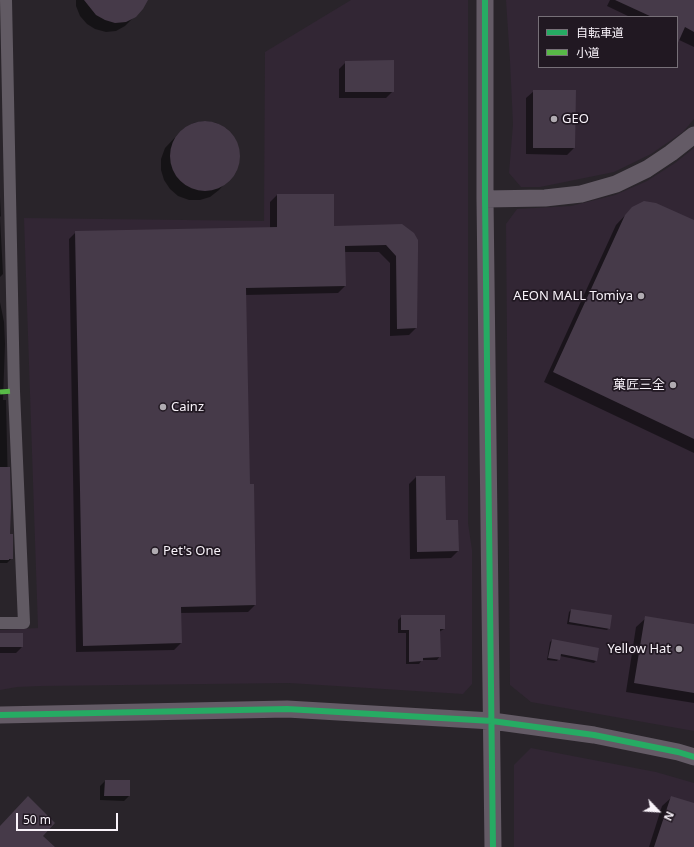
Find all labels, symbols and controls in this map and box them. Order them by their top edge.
legend [538,16,678,68]
text: 自転車道 [576,24,624,41]
text: 小道 [576,44,600,61]
place label: GEO [562,111,589,127]
marker: GEO [549,114,559,124]
place label: AEON MALL Tomiya [513,288,633,304]
marker: AEON MALL Tomiya [636,291,646,301]
place label: 菓匠三全 [613,377,665,393]
marker: 菓匠三全 [668,380,678,390]
place label: Cainz [171,399,204,415]
marker: Cainz [158,402,168,412]
place label: Pet's One [163,543,221,559]
marker: Pet's One [150,546,160,556]
place label: Yellow Hat [607,641,671,657]
marker: Yellow Hat [674,644,684,654]
north arrow [638,791,678,831]
scale bar [18,805,120,831]
text: N [661,809,678,824]
text: 50 m [23,811,51,828]

